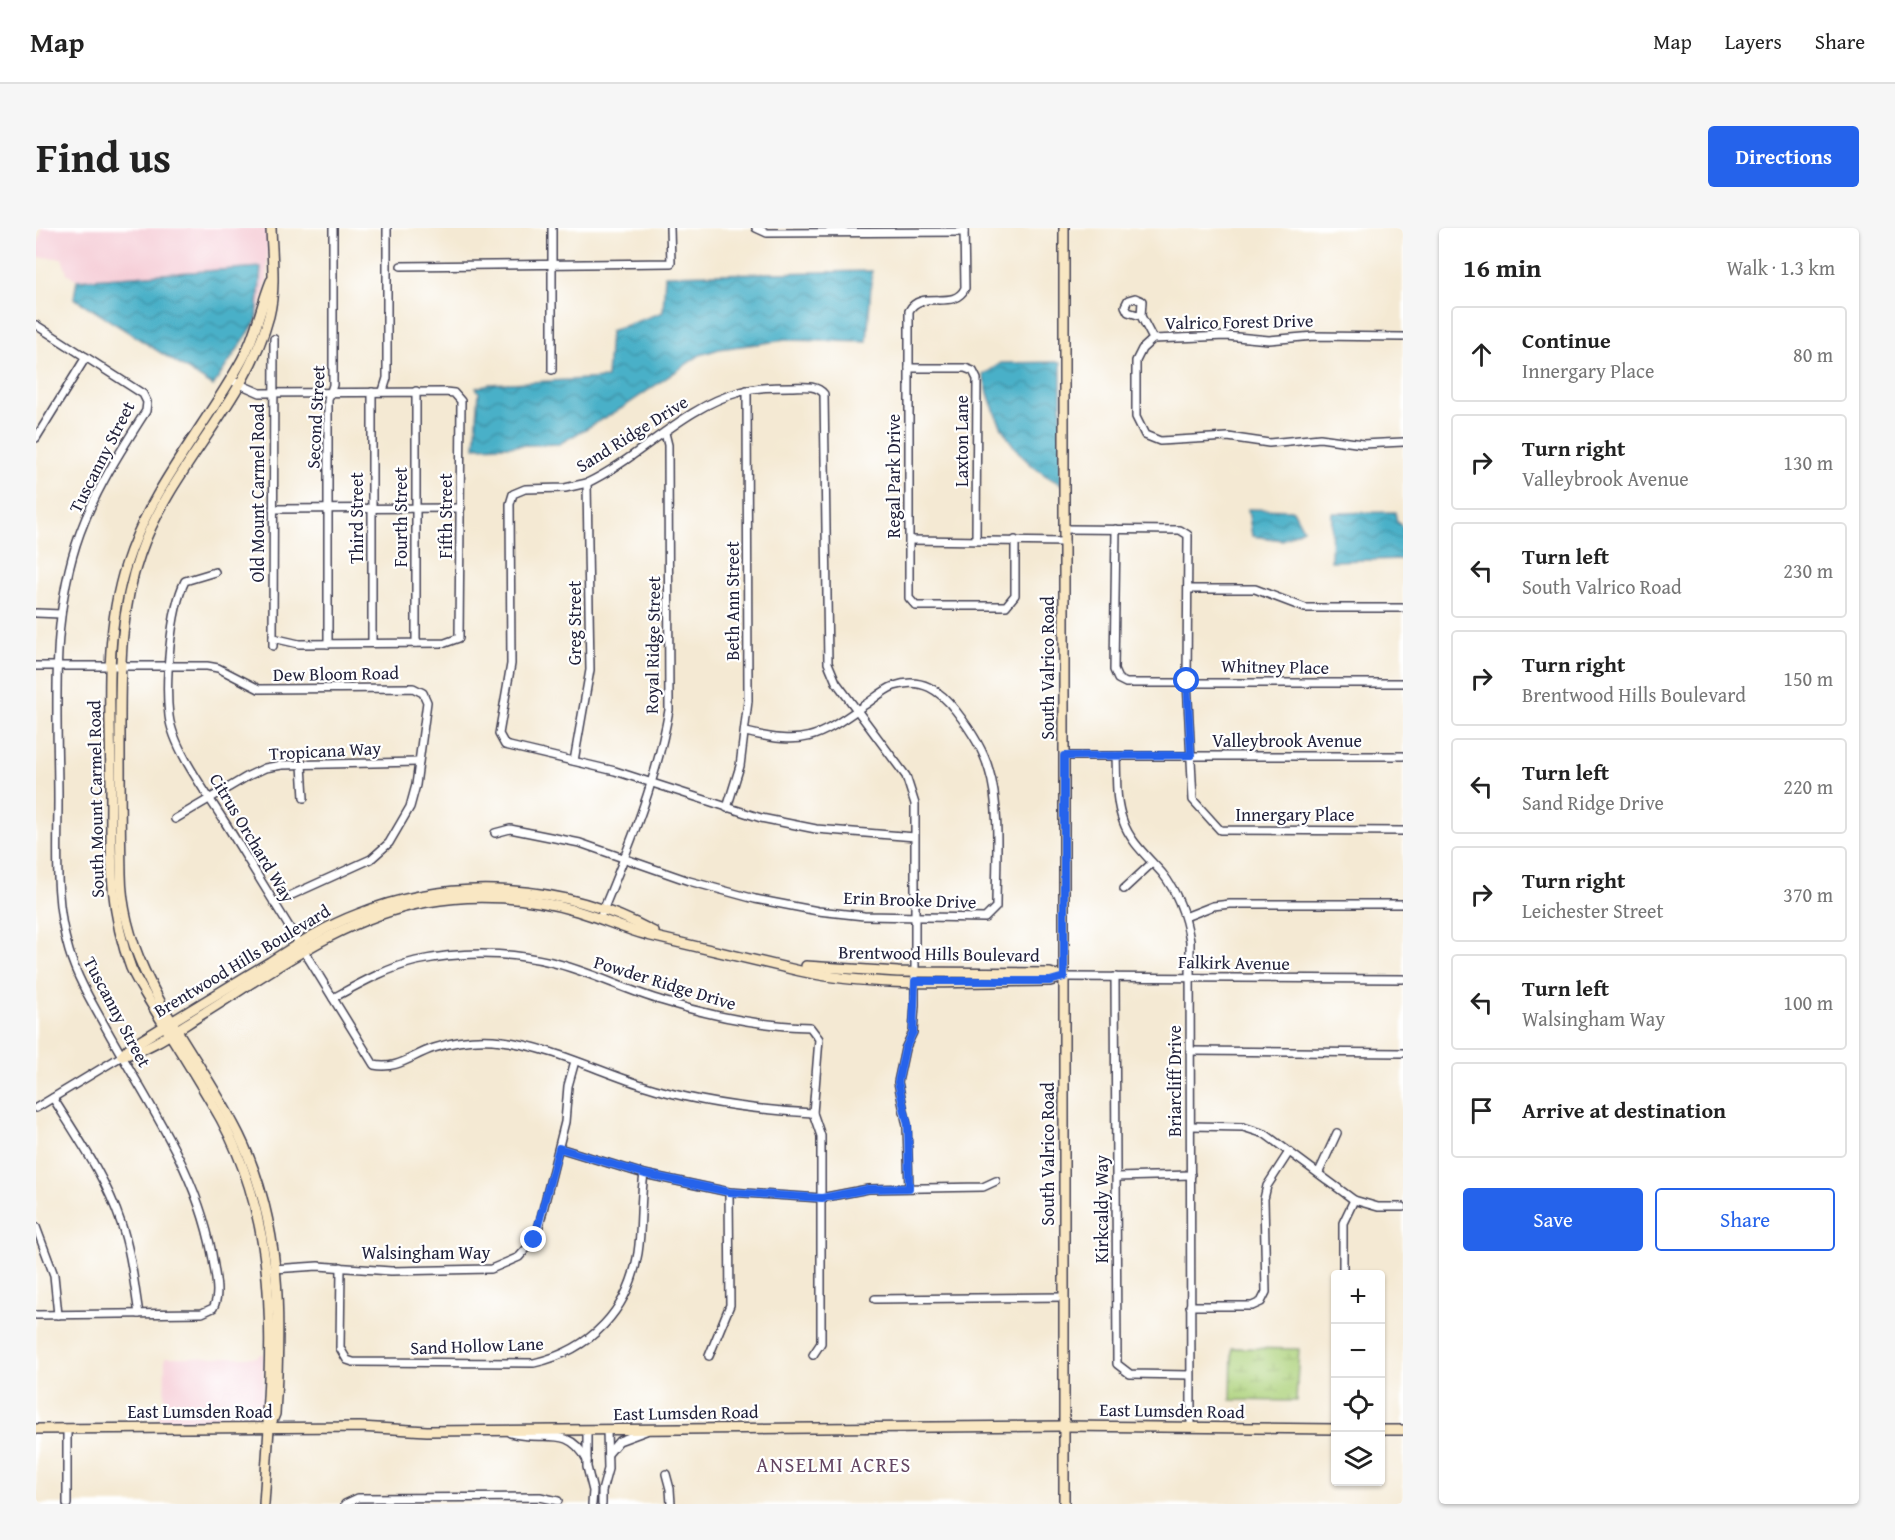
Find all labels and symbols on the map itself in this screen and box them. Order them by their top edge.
street label: Valrico Forest Drive [1164,307,1314,336]
street label: Second Street [299,364,332,469]
street label: Sand Ridge Drive [570,388,693,479]
street label: Laxton Lane [948,395,975,487]
street label: Tuscanny Street [62,396,142,517]
street label: Old Mount Carmel Road [244,403,271,583]
street label: Regal Park Drive [880,414,907,538]
street label: Fourth Street [387,466,414,567]
street label: Third Street [343,472,370,564]
street label: Fifth Street [432,473,459,559]
street label: Beth Ann Street [719,541,746,661]
street label: Royal Ridge Street [638,575,667,714]
street label: Greg Street [561,580,588,665]
street label: South Valrico Road [1034,596,1061,740]
street label: Whitney Place [1221,652,1329,681]
street label: Dew Bloom Road [273,659,400,688]
route start [1173,667,1199,693]
street label: South Mount Carmel Road [80,700,111,898]
street label: Valleybrook Avenue [1212,727,1362,754]
street label: Tropicana Way [268,734,382,767]
street label: Citrus Orchard Way [203,768,302,908]
street label: Innergary Place [1235,801,1355,828]
street label: Erin Brooke Drive [843,884,977,915]
street label: Brentwood Hills Boulevard [148,897,335,1024]
street label: Brentwood Hills Boulevard [838,938,1040,969]
street label: Powder Ridge Drive [591,948,740,1017]
street label: Falkirk Avenue [1178,948,1290,977]
street label: Tuscanny Street [77,951,158,1073]
street label: Briarcliff Drive [1161,1025,1188,1137]
street label: South Valrico Road [1034,1082,1061,1226]
street label: Kirkcaldy Way [1088,1155,1115,1263]
route end [520,1226,546,1252]
street label: Walsingham Way [362,1239,490,1266]
street label: Sand Hollow Lane [410,1330,544,1361]
street label: East Lumsden Road [1099,1396,1245,1425]
street label: East Lumsden Road [127,1398,273,1425]
street label: East Lumsden Road [613,1398,759,1427]
district label: ANSELMI ACRES [756,1450,912,1479]

